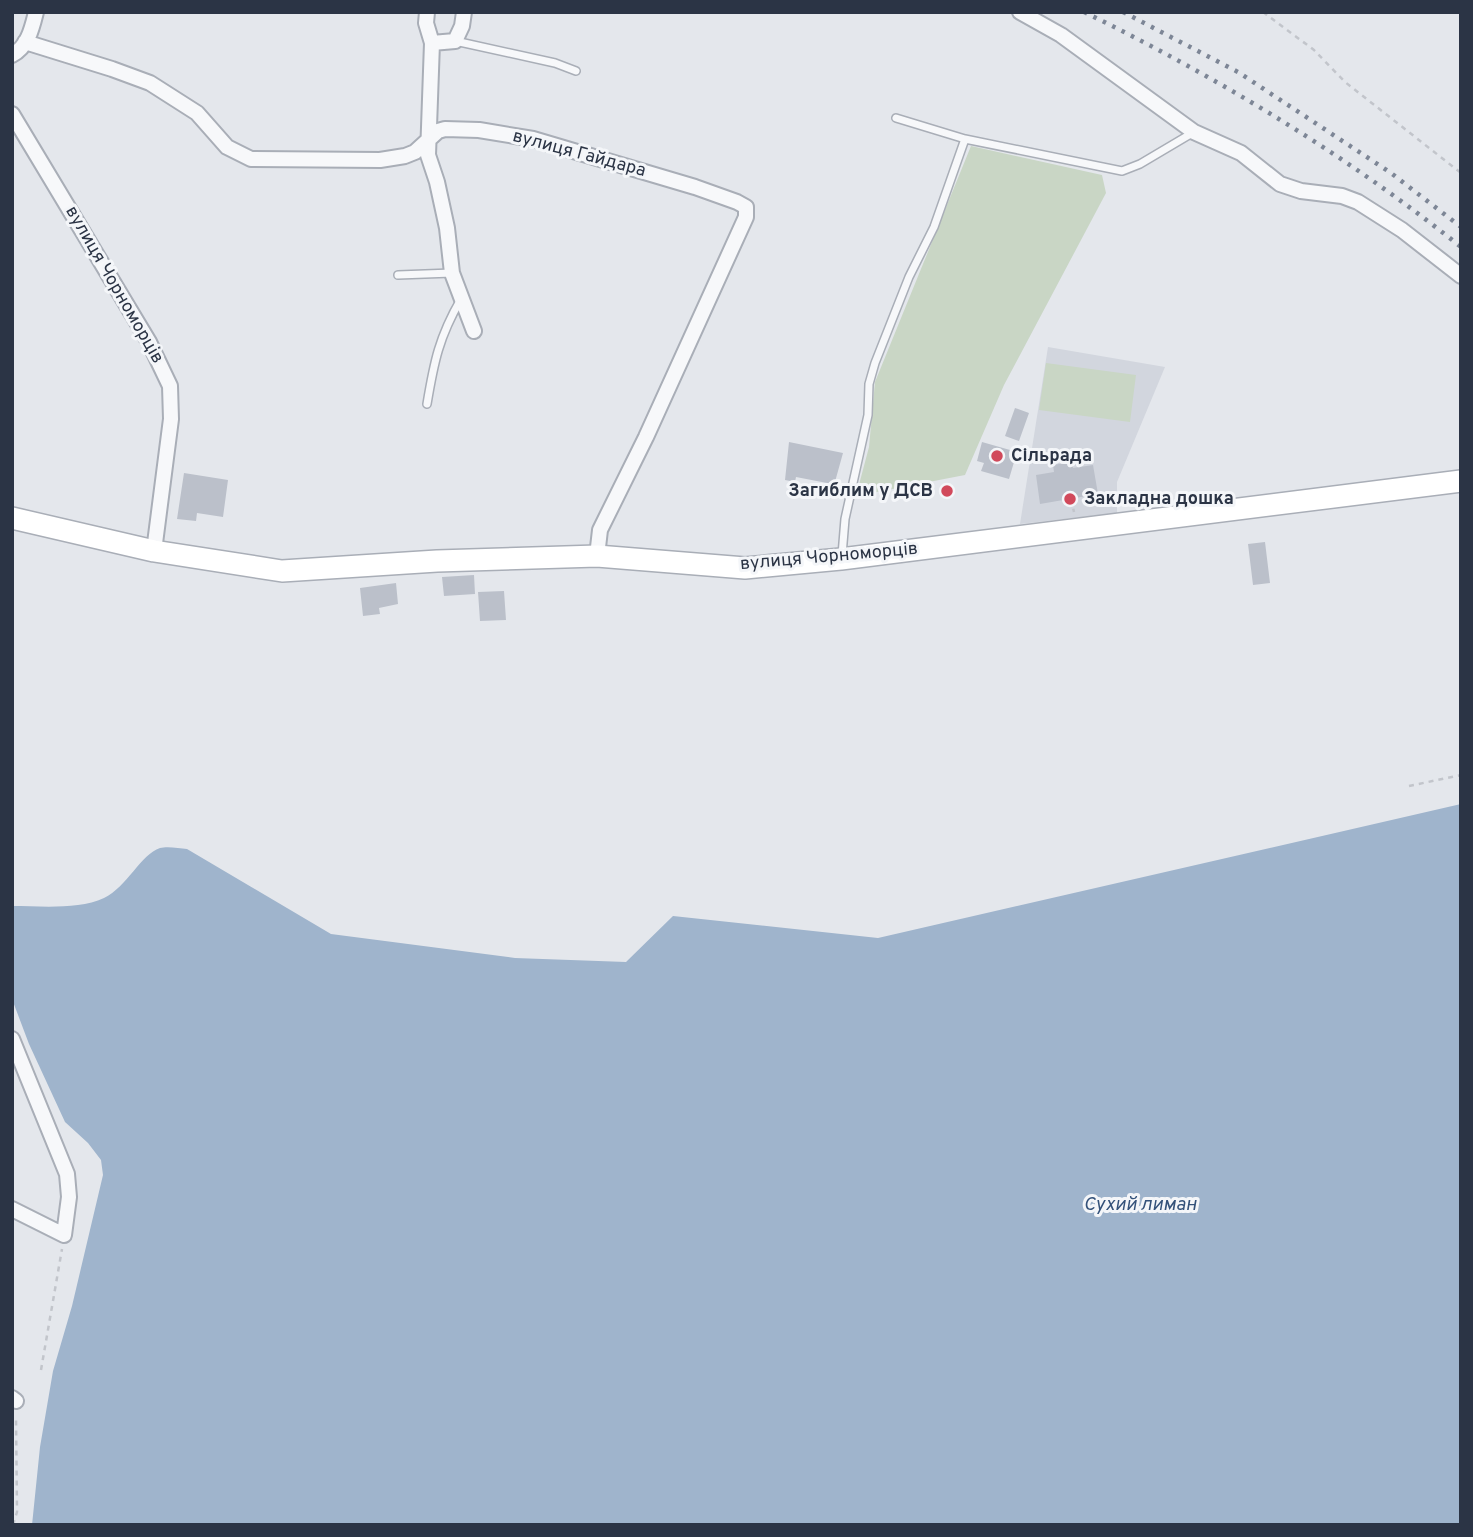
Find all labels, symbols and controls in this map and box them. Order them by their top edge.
street label: вулиця Гайдара [510,125,648,183]
street label: вулиця Чорноморців [59,202,169,368]
place label: Сільрада [1011,445,1092,468]
marker: Сільрада [989,448,1005,464]
place label: Загиблим у ДСВ [788,480,933,503]
marker: Загиблим у ДСВ [939,483,955,499]
place label: Закладна дошка [1084,488,1234,511]
marker: Закладна дошка [1062,491,1078,507]
street label: вулиця Чорноморців [739,538,919,576]
water label: Сухий лиман [1084,1193,1198,1217]

